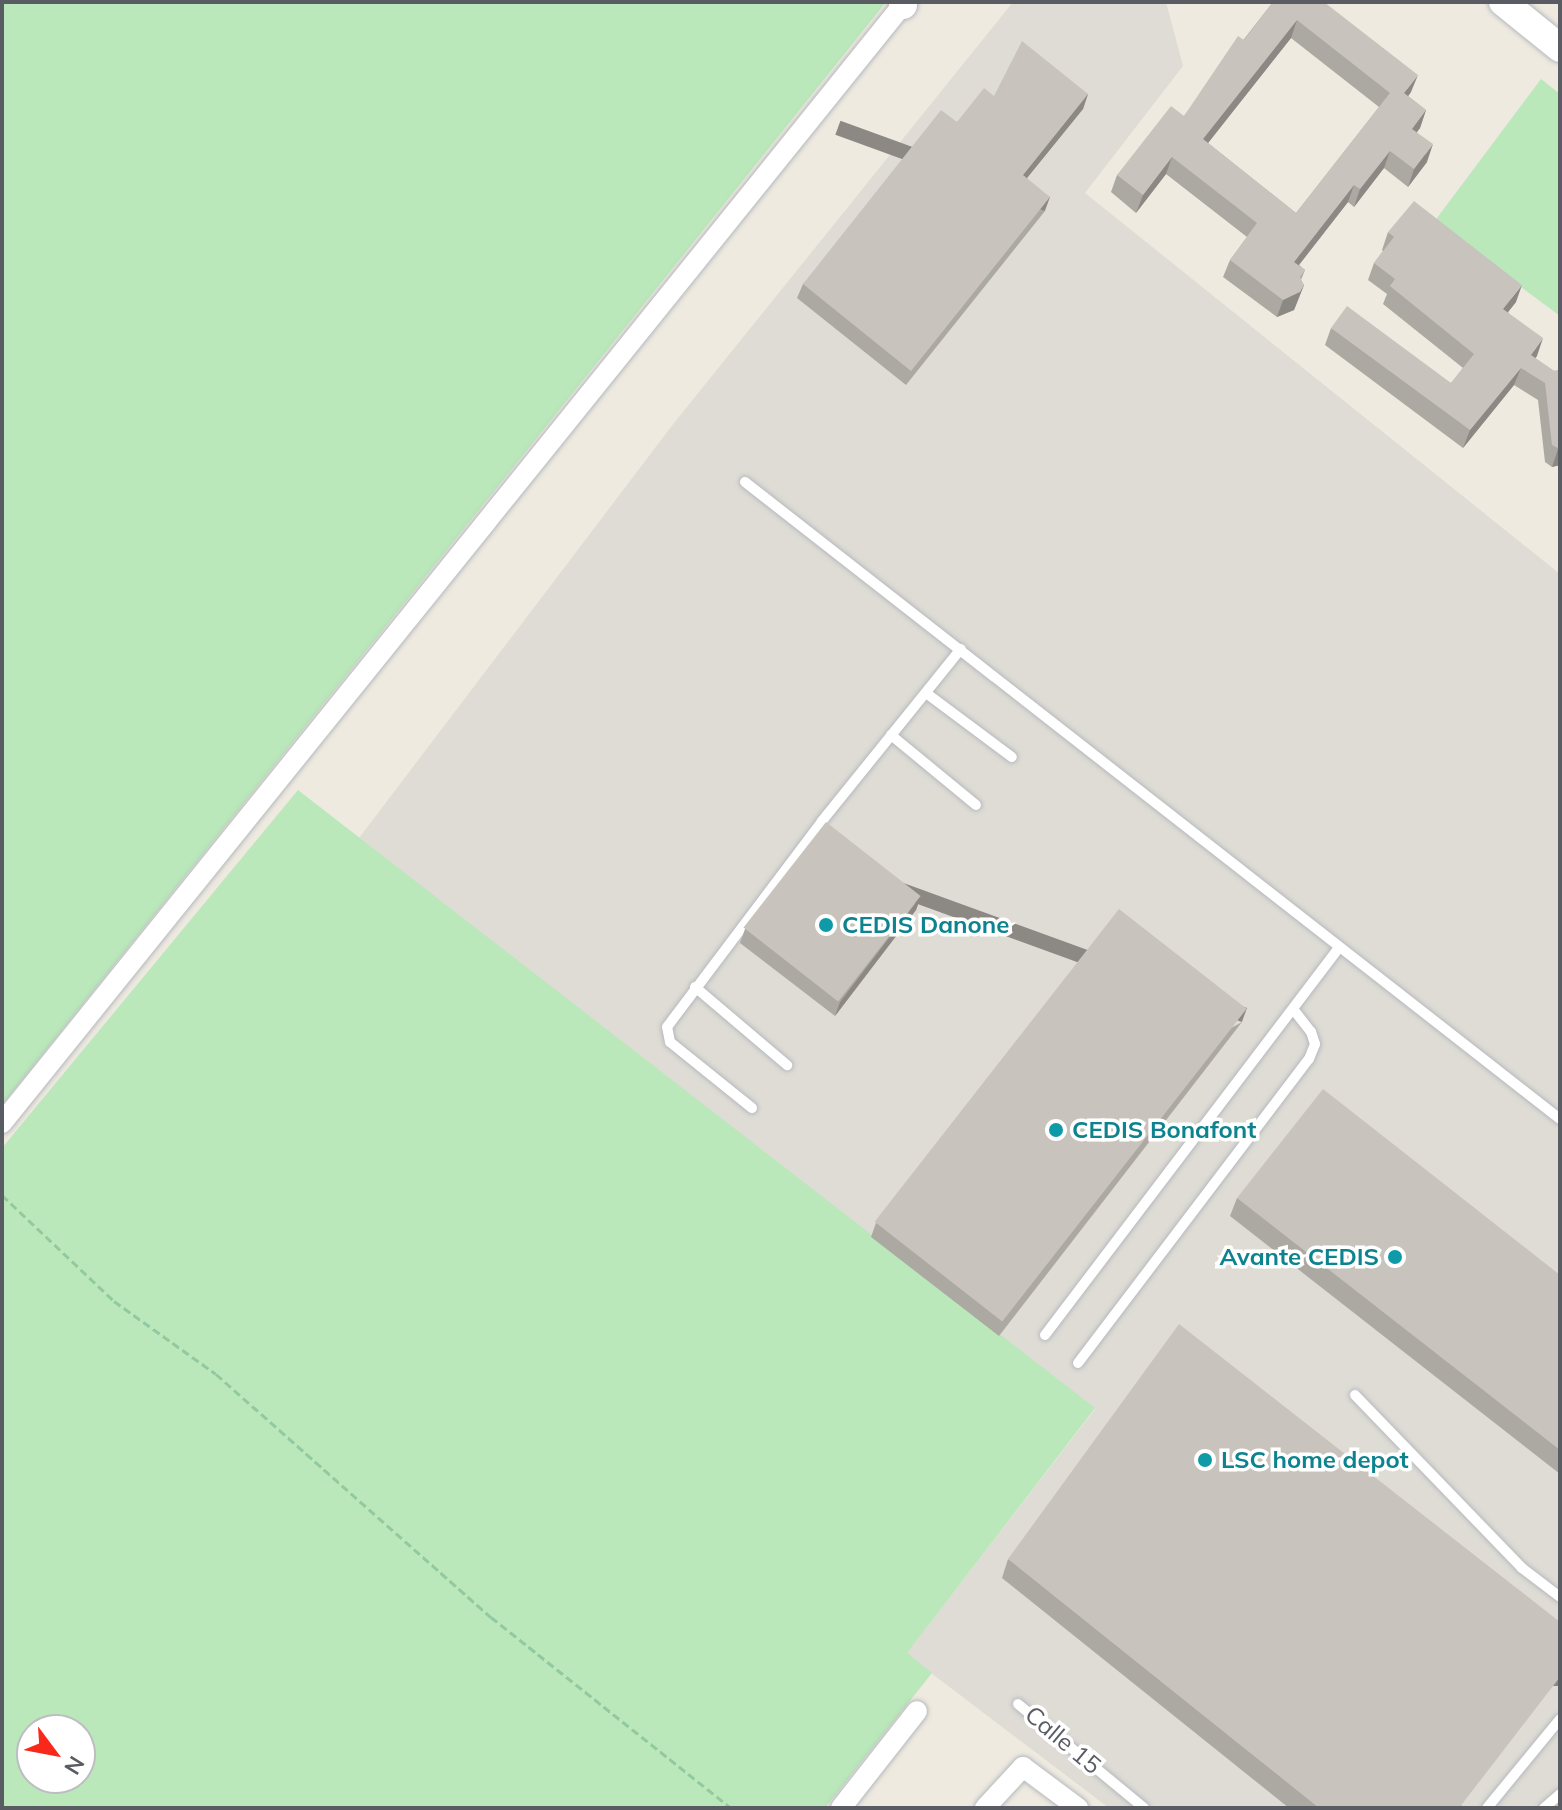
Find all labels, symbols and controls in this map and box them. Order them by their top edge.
place label: CEDIS Danone [842,911,1009,939]
marker: CEDIS Danone [817,916,835,934]
place label: CEDIS Bonafont [1072,1116,1256,1144]
marker: CEDIS Bonafont [1047,1121,1065,1139]
place label: Avante CEDIS [1219,1243,1379,1271]
marker: Avante CEDIS [1386,1248,1404,1266]
place label: LSC home depot [1221,1446,1409,1474]
marker: LSC home depot [1196,1451,1214,1469]
street label: Calle 15 [1019,1700,1107,1780]
north arrow [16,1714,96,1794]
text: N [58,1751,91,1780]

